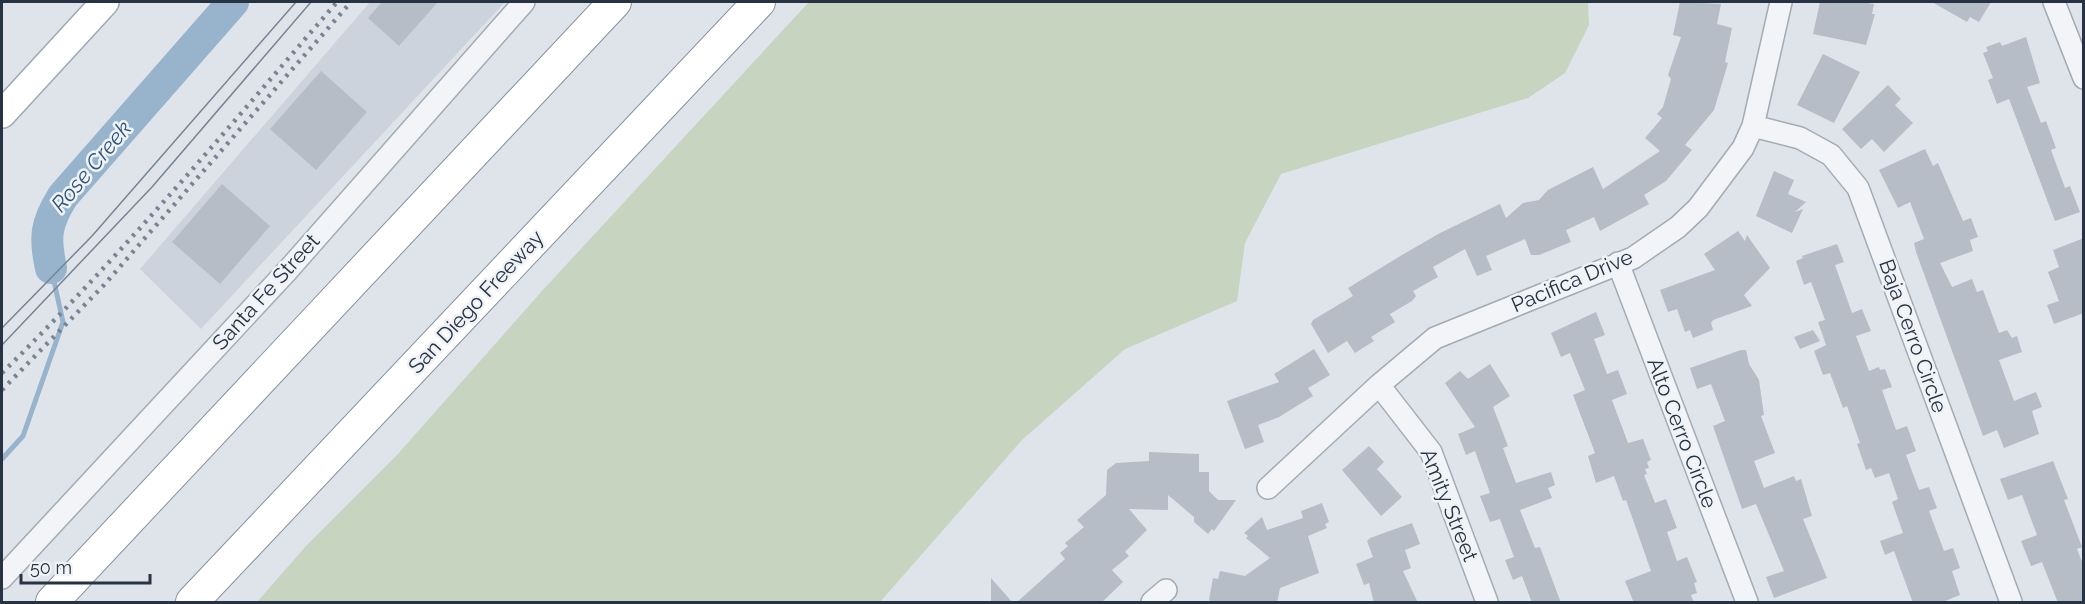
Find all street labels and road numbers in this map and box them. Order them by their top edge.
street label: San Diego Freeway [403,225,548,378]
street label: Santa Fe Street [207,228,324,355]
street label: Pacifica Drive [1507,244,1636,317]
street label: Baja Cerro Circle [1874,256,1953,416]
street label: Alto Cerro Circle [1642,354,1723,512]
street label: Amity Street [1415,445,1483,565]

